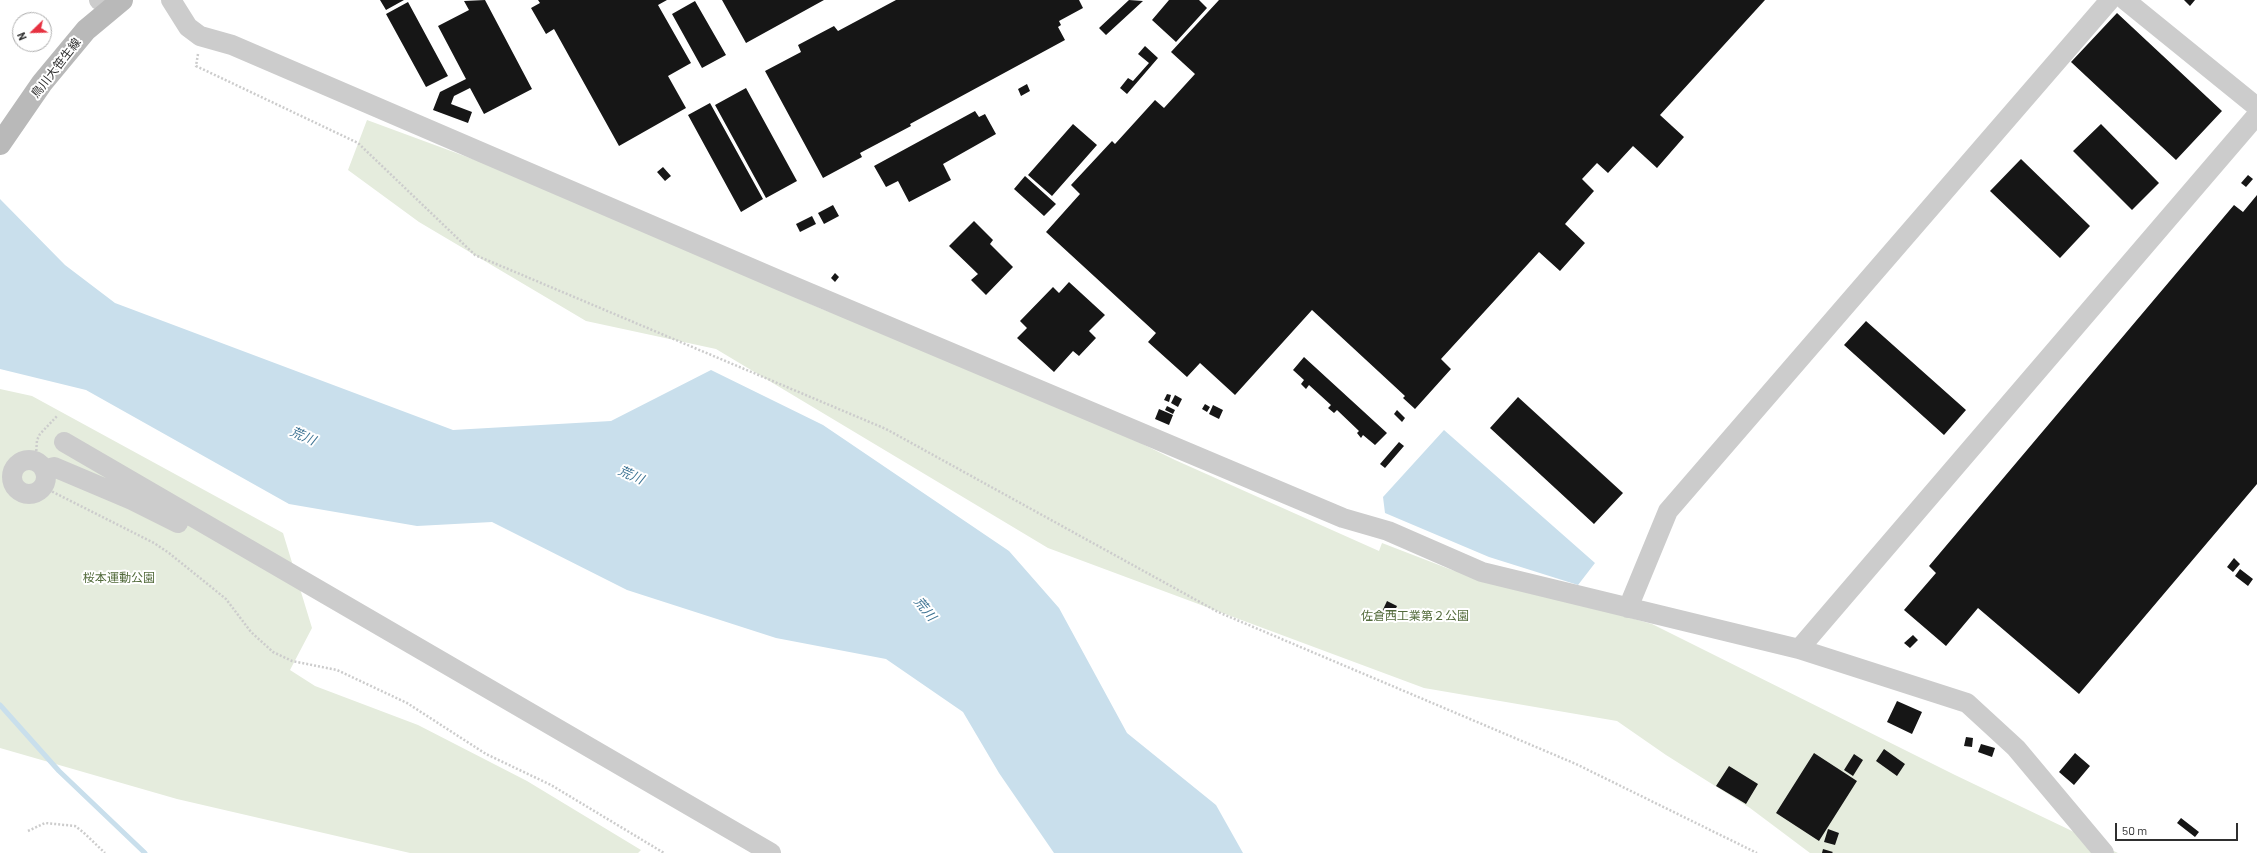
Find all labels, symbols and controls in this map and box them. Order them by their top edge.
north arrow [12,12,52,52]
text: N [14,31,29,42]
street label: 鳥川大笹生線 [28,35,84,101]
water label: 荒川 [288,424,318,448]
water label: 荒川 [616,463,646,487]
park label: 桜本運動公園 [83,571,155,585]
water label: 荒川 [911,594,939,624]
park label: 佐倉西工業第２公園 [1361,609,1469,623]
scale bar [2117,815,2240,841]
text: 50 m [2122,823,2147,837]

